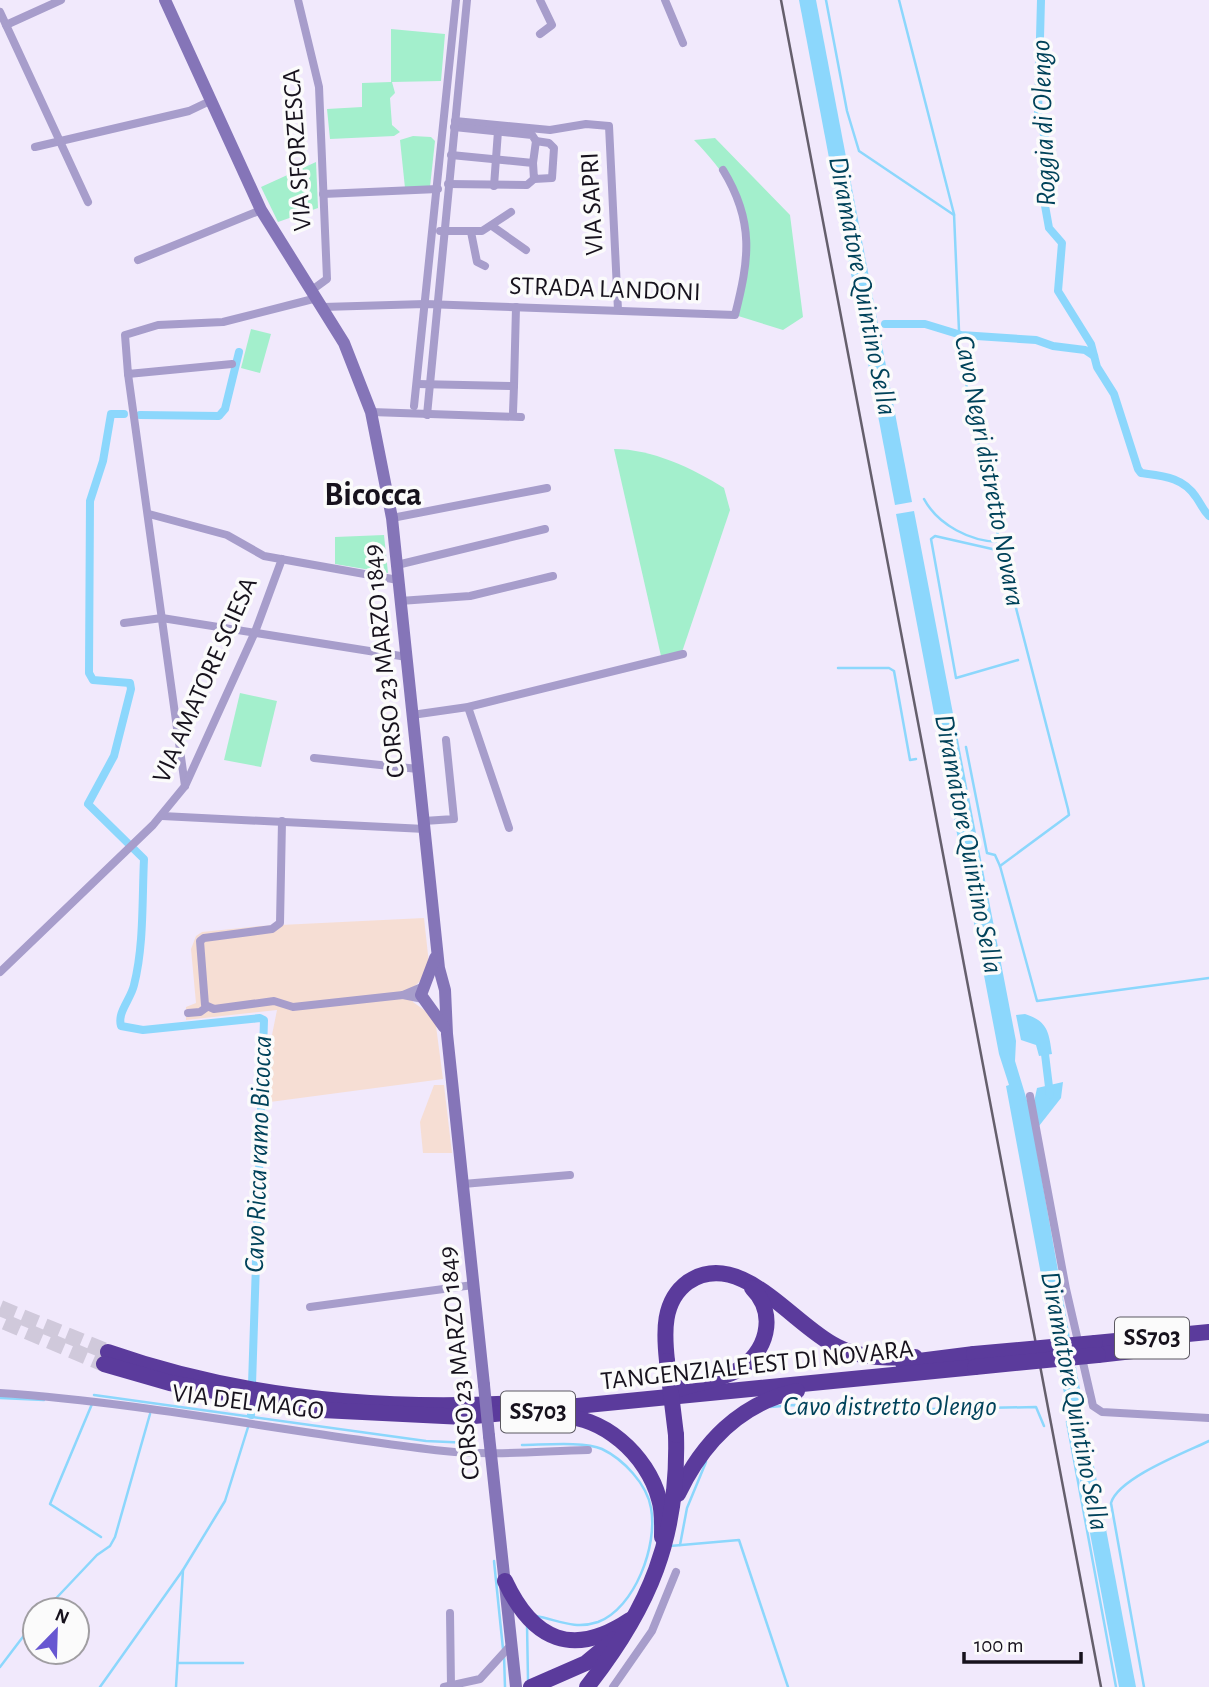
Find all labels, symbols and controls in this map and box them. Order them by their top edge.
water label: Roggia di Olengo [1027,39,1061,207]
street label: VIA SFORZESCA [278,68,316,232]
street label: VIA SAPRI [576,152,608,256]
water label: Diramatore Quintino Sella [823,154,901,418]
street label: STRADA LANDONI [509,273,701,305]
water label: Cavo Negri distretto Novara [949,333,1029,609]
district label: Bicocca [324,479,422,512]
street label: CORSO 23 MARZO 1849 [359,543,409,779]
street label: VIA AMATORE SCIESA [148,573,262,787]
water label: Diramatore Quintino Sella [929,712,1007,976]
water label: Cavo Ricca ramo Bicocca [241,1035,277,1273]
street label: CORSO 23 MARZO 1849 [434,1245,484,1481]
water label: Diramatore Quintino Sella [1035,1269,1113,1533]
road number: SS703 [1115,1318,1189,1358]
street label: TANGENZIALE EST DI NOVARA [599,1336,915,1394]
street label: VIA DEL MAGO [171,1380,325,1424]
road number: SS703 [501,1392,575,1432]
water label: Cavo distretto Olengo [783,1393,997,1421]
north arrow [21,1596,91,1666]
text: N [52,1605,72,1628]
scale bar [964,1620,1081,1664]
text: 100 m [974,1635,1024,1656]

